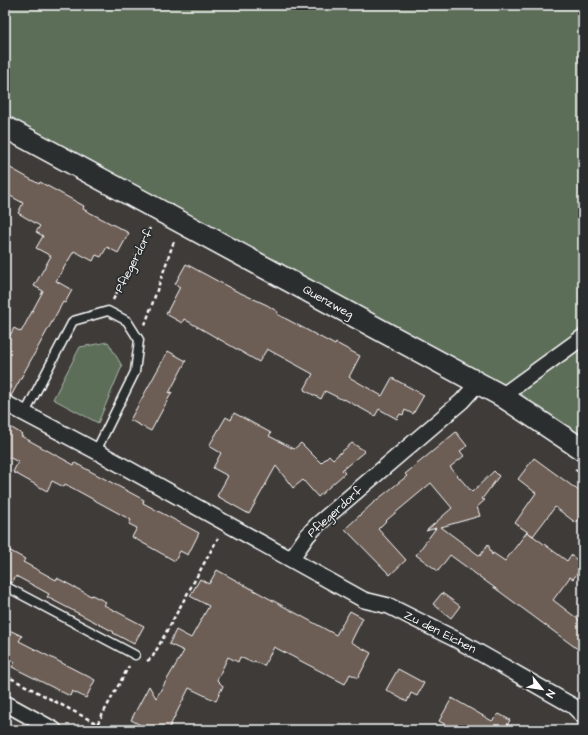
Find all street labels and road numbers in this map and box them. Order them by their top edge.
street label: Pflegerdorf [111,226,159,296]
street label: Quenzweg [299,281,356,324]
street label: Pflegerdorf [304,482,368,542]
street label: Zu den Eichen [401,607,479,657]

